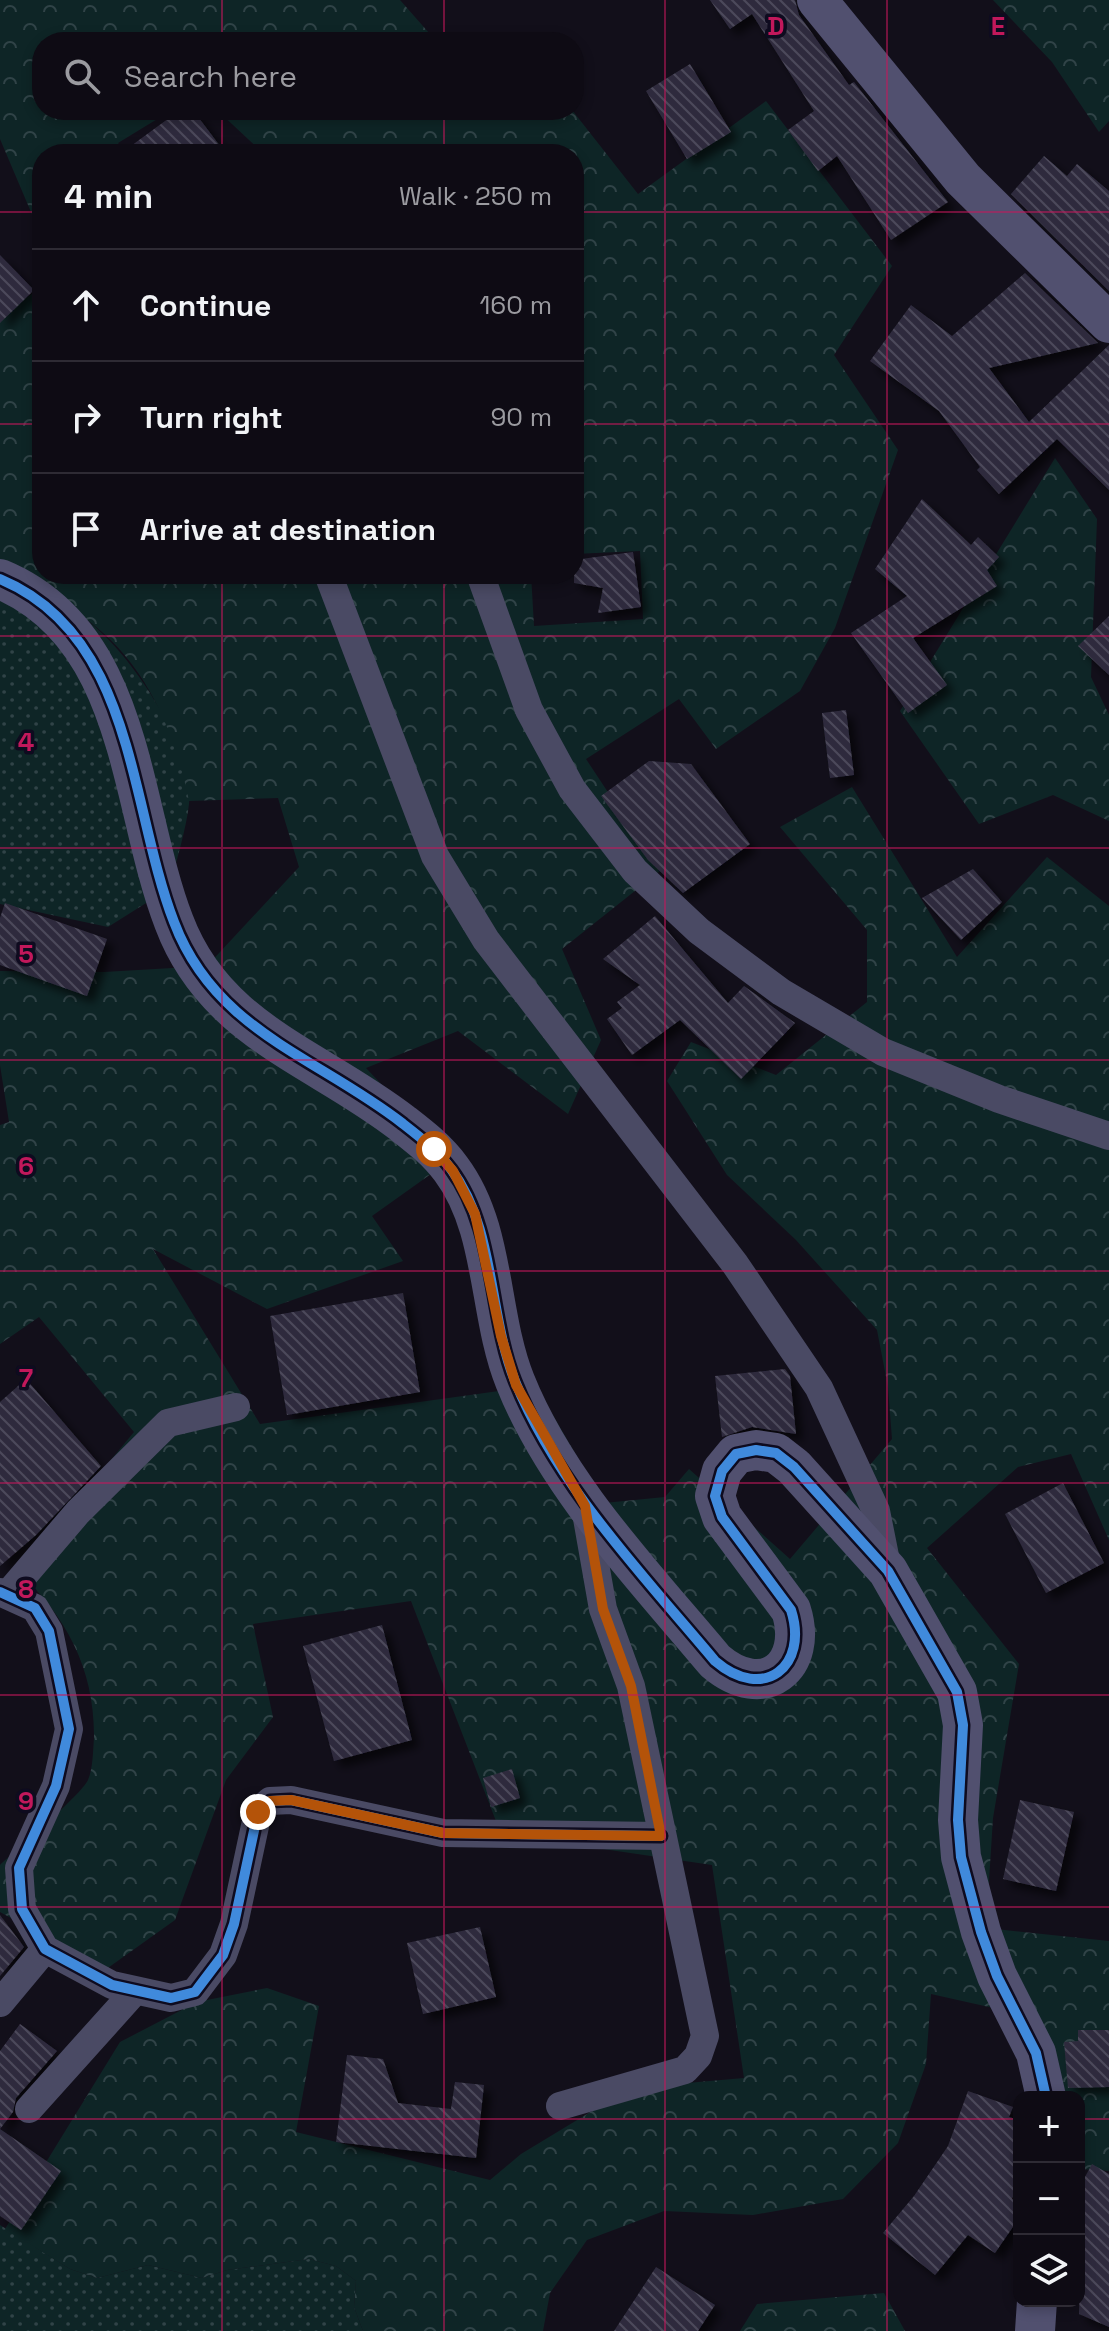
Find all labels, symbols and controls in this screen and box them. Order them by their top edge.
text: D [767,9,785,43]
text: E [991,9,1005,43]
search box [32,32,584,120]
icon: search [60,54,104,98]
text: Search here [124,57,297,96]
text: 4 min [64,175,153,218]
text: Walk · 250 m [399,179,552,213]
icon: ahead [64,283,108,327]
text: Continue [140,286,271,325]
text: 160 m [480,288,552,322]
icon: right [64,395,108,439]
text: Turn right [140,398,283,437]
text: 90 m [490,400,552,434]
icon: arrive [64,507,108,551]
text: Arrive at destination [140,510,436,549]
text: 4 [18,725,34,759]
text: 5 [18,937,34,971]
route start [416,1131,452,1167]
text: 6 [18,1149,34,1183]
text: 7 [19,1361,33,1395]
text: 8 [18,1572,34,1606]
text: 9 [18,1784,34,1818]
route end [240,1794,276,1830]
map controls [1013,2091,1085,2307]
button: + [1013,2091,1085,2163]
button: − [1013,2163,1085,2235]
button: layers [1013,2235,1085,2307]

